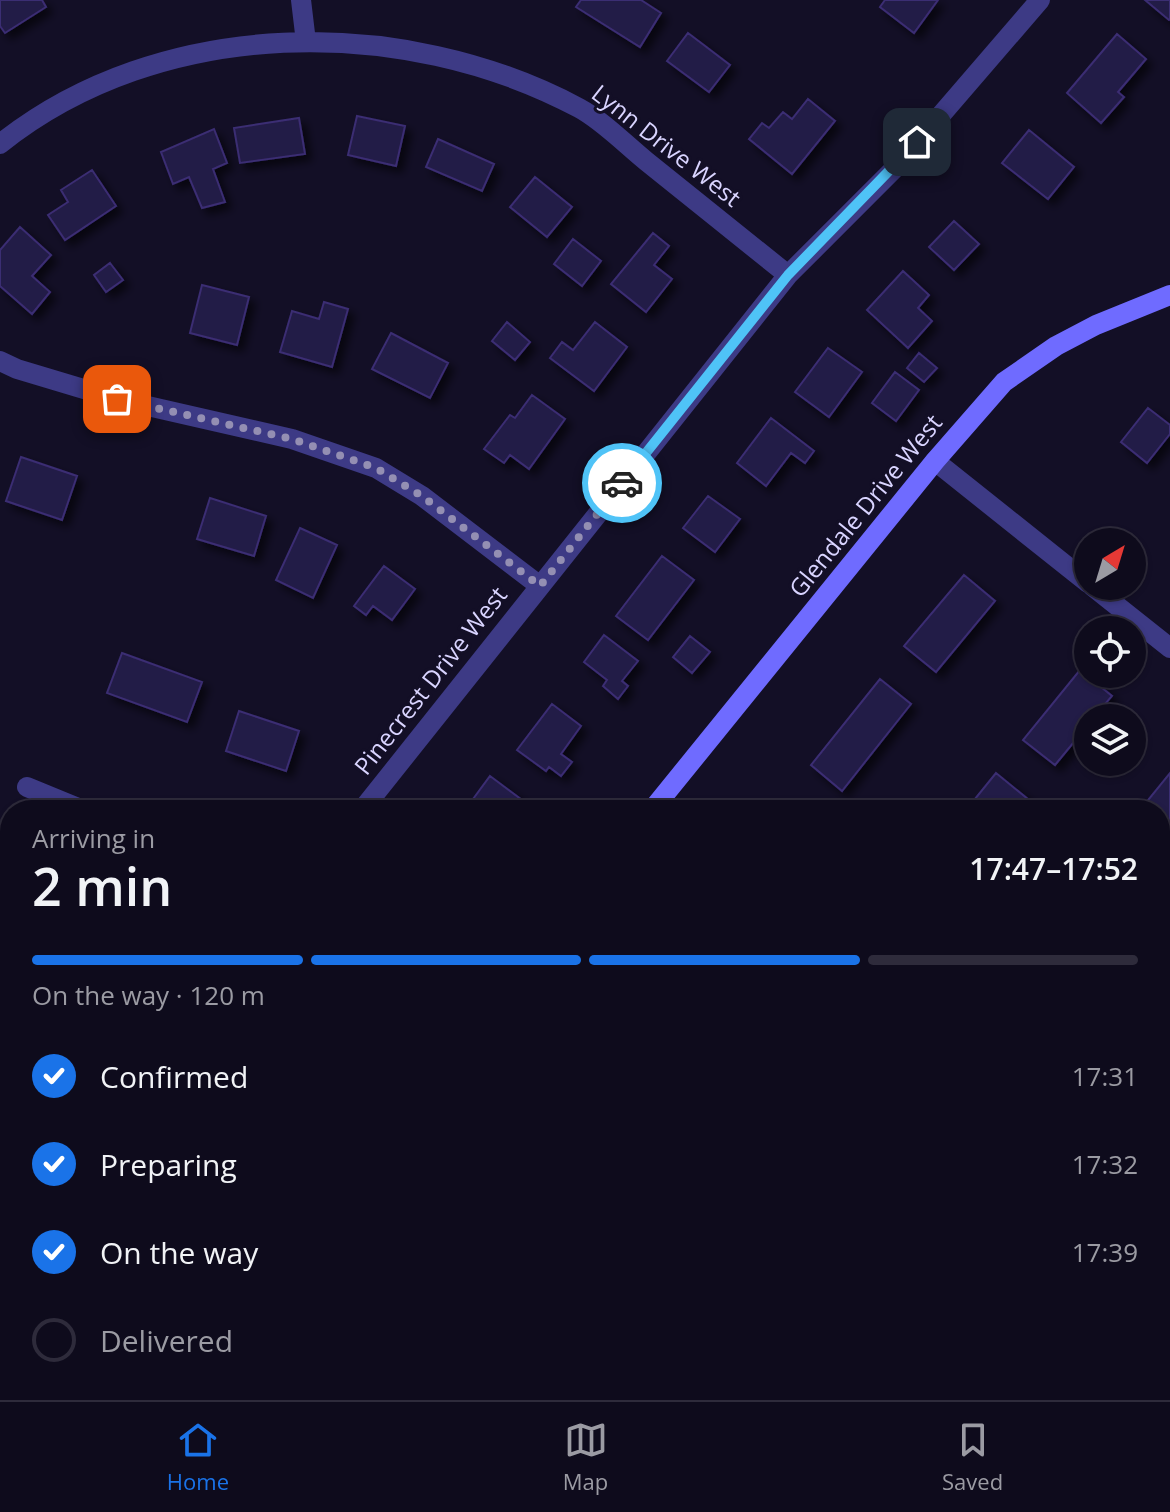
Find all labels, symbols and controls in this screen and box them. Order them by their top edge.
street label: Lynn Drive West [586,76,748,213]
pin [883,108,951,176]
icon: home [895,120,939,164]
pin [83,365,151,433]
icon: bag [95,377,139,421]
street label: Glendale Drive West [781,407,949,603]
courier [582,443,662,523]
icon: car [600,461,644,505]
north arrow [1074,528,1146,600]
map controls [1074,528,1146,776]
street label: Pinecrest Drive West [346,579,514,781]
button: locate [1074,616,1146,688]
button: layers [1074,704,1146,776]
text: Arriving in [32,820,155,856]
text: 17:47–17:52 [969,848,1138,889]
text: 2 min [32,850,172,921]
text: On the way · 120 m [32,977,265,1013]
icon: check [32,1054,76,1098]
text: Confirmed [100,1056,248,1097]
text: 17:31 [1072,1058,1138,1094]
icon: check [32,1142,76,1186]
text: Preparing [100,1144,237,1185]
text: 17:32 [1072,1146,1138,1182]
icon: check [32,1230,76,1274]
text: On the way [100,1232,258,1273]
text: 17:39 [1072,1234,1138,1270]
text: Delivered [100,1320,233,1361]
tab: Home [167,1418,229,1496]
tab: Map [563,1418,608,1496]
tab: Saved [942,1418,1003,1496]

